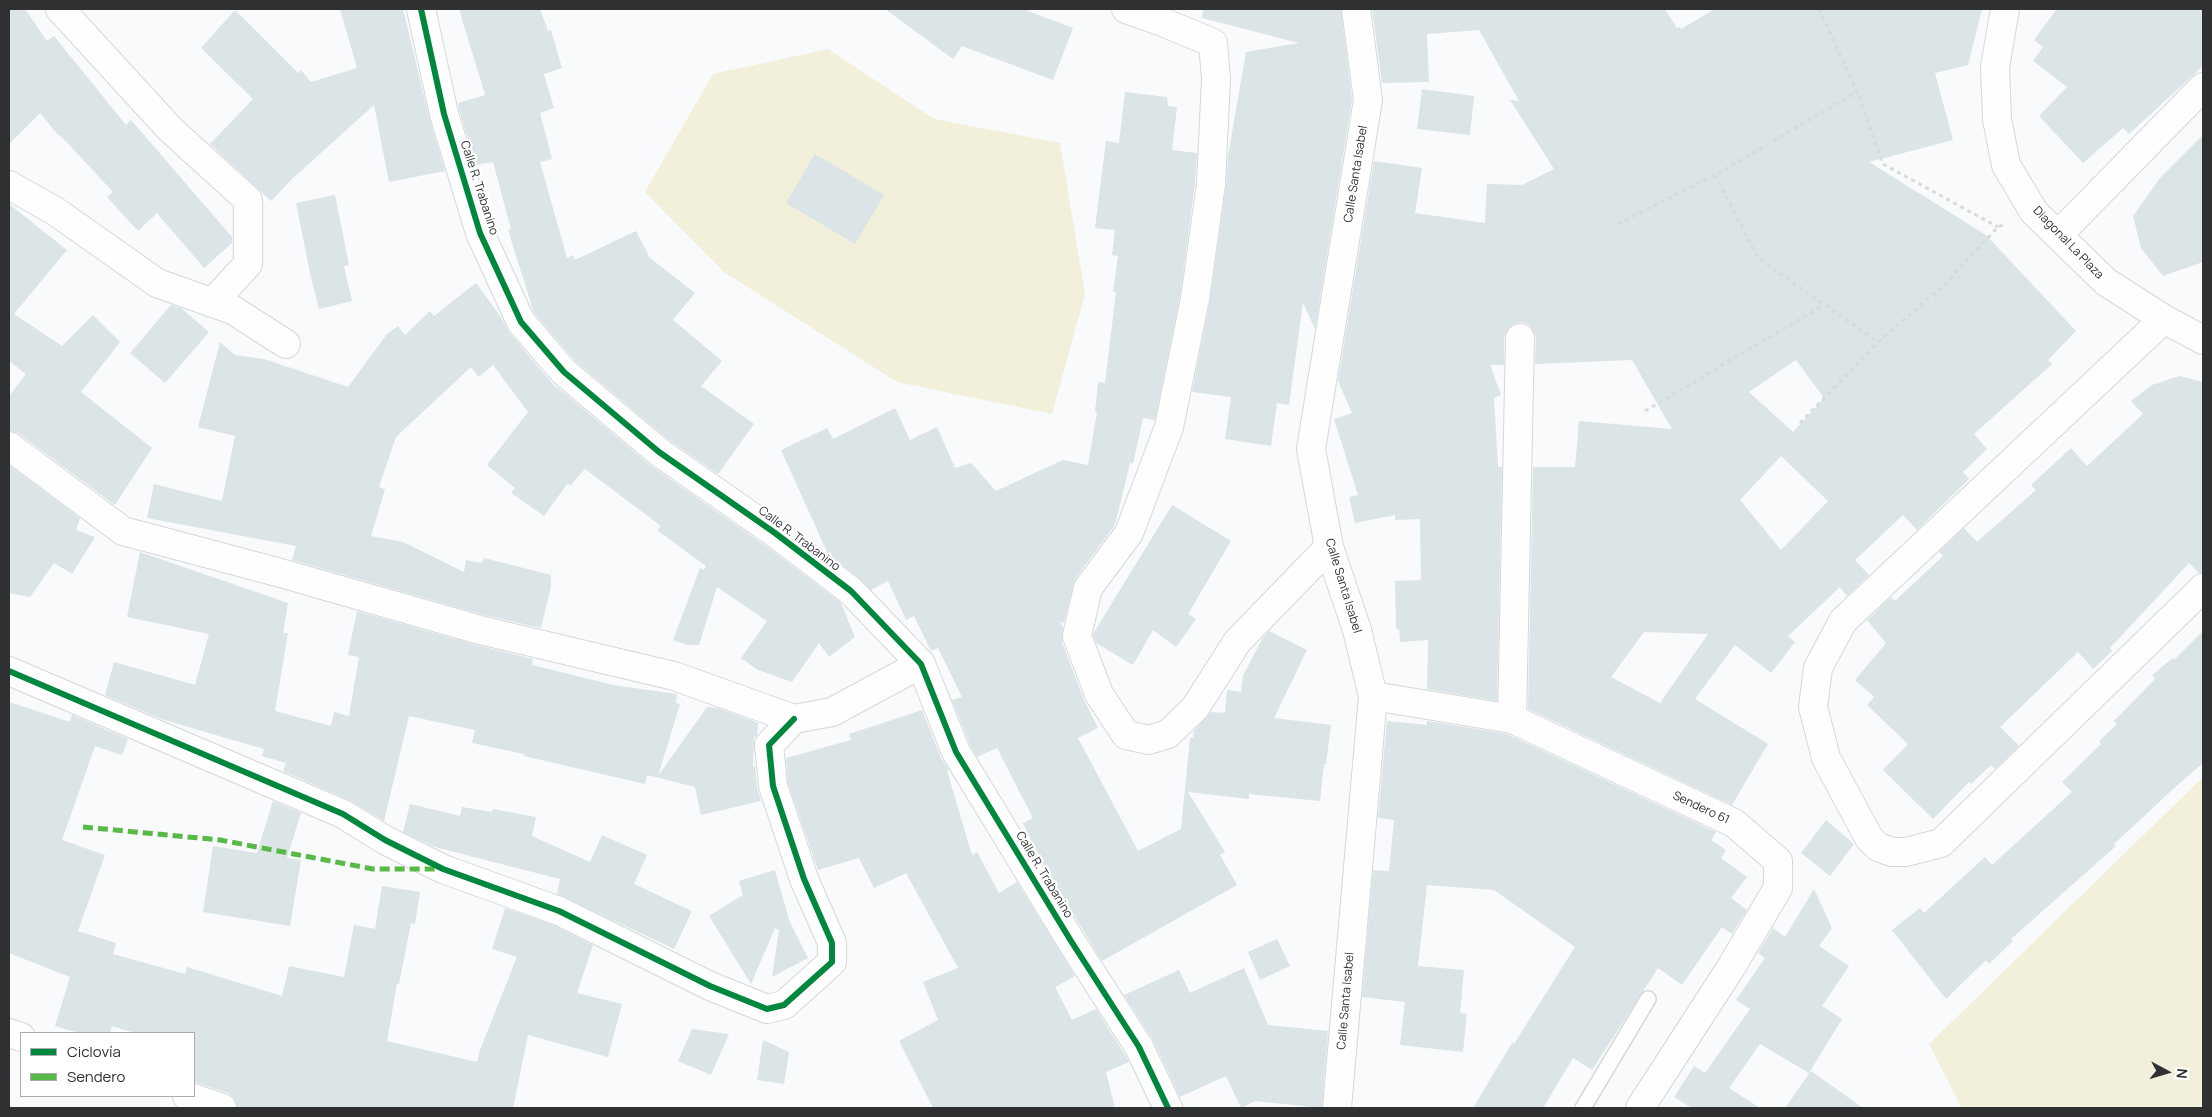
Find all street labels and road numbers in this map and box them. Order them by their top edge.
street label: Calle Santa Isabel [1341,124,1371,224]
street label: Calle R. Trabanino [457,139,501,237]
street label: Diagonal La Plaza [2030,204,2106,282]
street label: Calle R. Trabanino [755,504,843,574]
street label: Calle Santa Isabel [1322,537,1364,635]
street label: Sendero 61 [1670,789,1732,827]
street label: Calle R. Trabanino [1012,829,1076,921]
street label: Calle Santa Isabel [1335,952,1357,1050]

